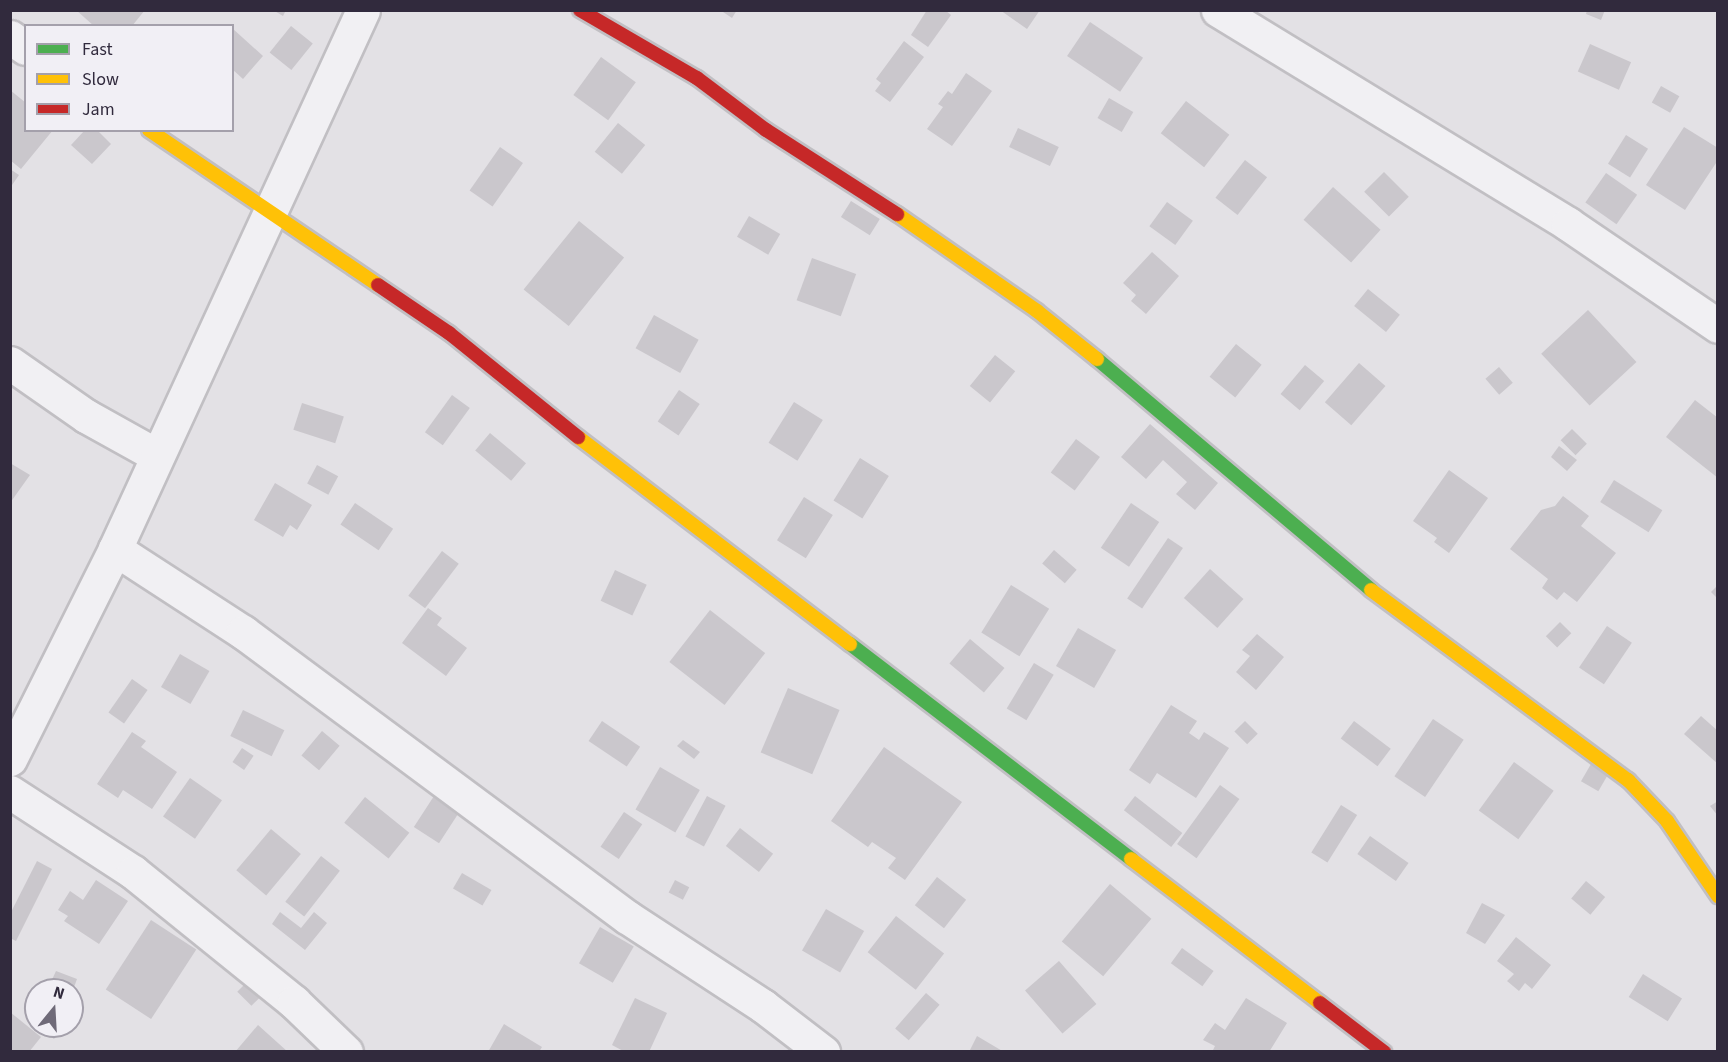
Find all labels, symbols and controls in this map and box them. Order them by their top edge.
legend [24,24,234,132]
text: Fast [82,37,113,62]
text: Slow [82,67,119,92]
text: Jam [82,97,115,122]
north arrow [24,978,84,1038]
text: N [50,981,67,1005]

